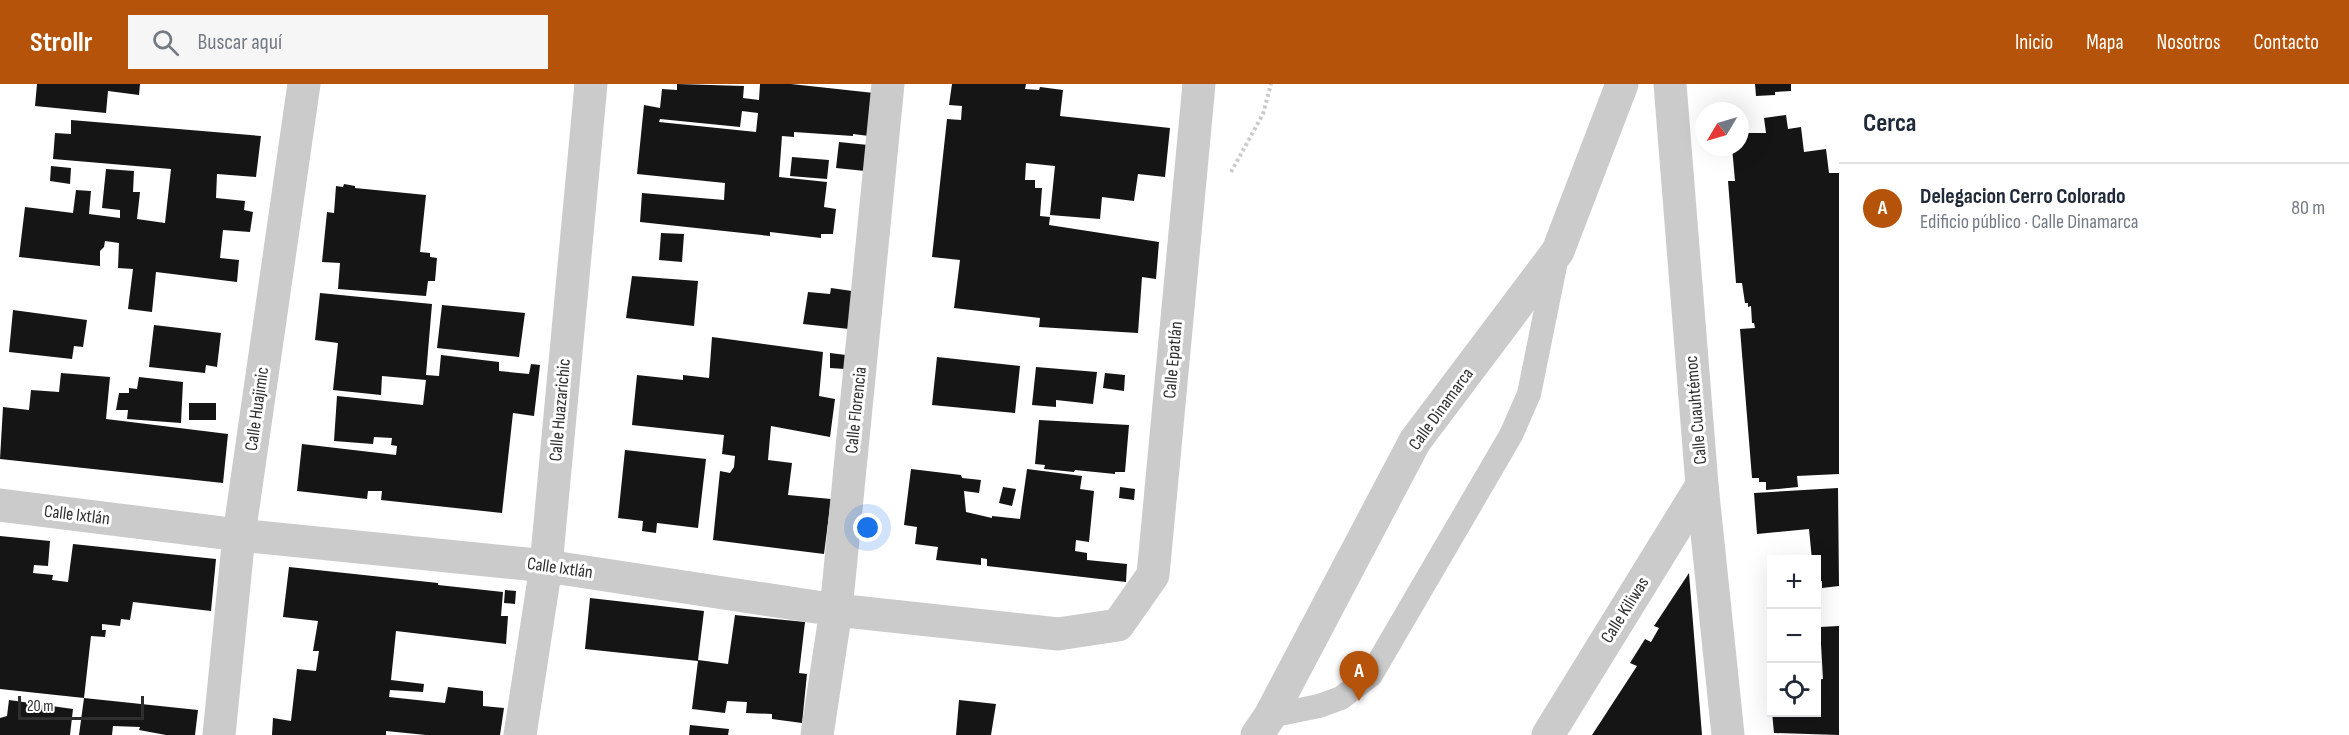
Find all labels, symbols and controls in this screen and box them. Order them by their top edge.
search box [128,15,548,69]
text: Strollr [30,26,92,59]
icon: search [149,26,182,59]
text: Buscar aquí [197,29,282,56]
text: Inicio [2015,30,2053,55]
text: Mapa [2086,30,2124,55]
text: Nosotros [2157,30,2221,55]
text: Contacto [2254,30,2319,55]
north arrow [1695,102,1749,156]
text: Cerca [1863,108,1916,139]
text: Delegacion Cerro Colorado [1920,183,2126,210]
text: A [1878,196,1887,220]
text: 80 m [2291,196,2325,220]
text: Edificio público · Calle Dinamarca [1920,210,2138,234]
street label: Calle Epatlán [1159,321,1187,399]
street label: Calle Cuauhtémoc [1681,355,1711,465]
street label: Calle Huazarichic [545,358,575,462]
street label: Calle Dinamarca [1404,364,1478,454]
street label: Calle Huajimic [241,366,273,452]
street label: Calle Florencia [841,366,871,454]
street label: Calle Ixtlán [43,501,111,529]
your location [853,513,882,542]
street label: Calle Ixtlán [526,553,594,583]
map controls [1767,555,1821,717]
button: + [1767,555,1821,609]
street label: Calle Kiliwas [1596,573,1654,647]
button: − [1767,609,1821,663]
pin: A [1340,652,1378,701]
button: locate [1767,663,1821,717]
scale bar [18,693,144,720]
text: 20 m [27,697,54,716]

